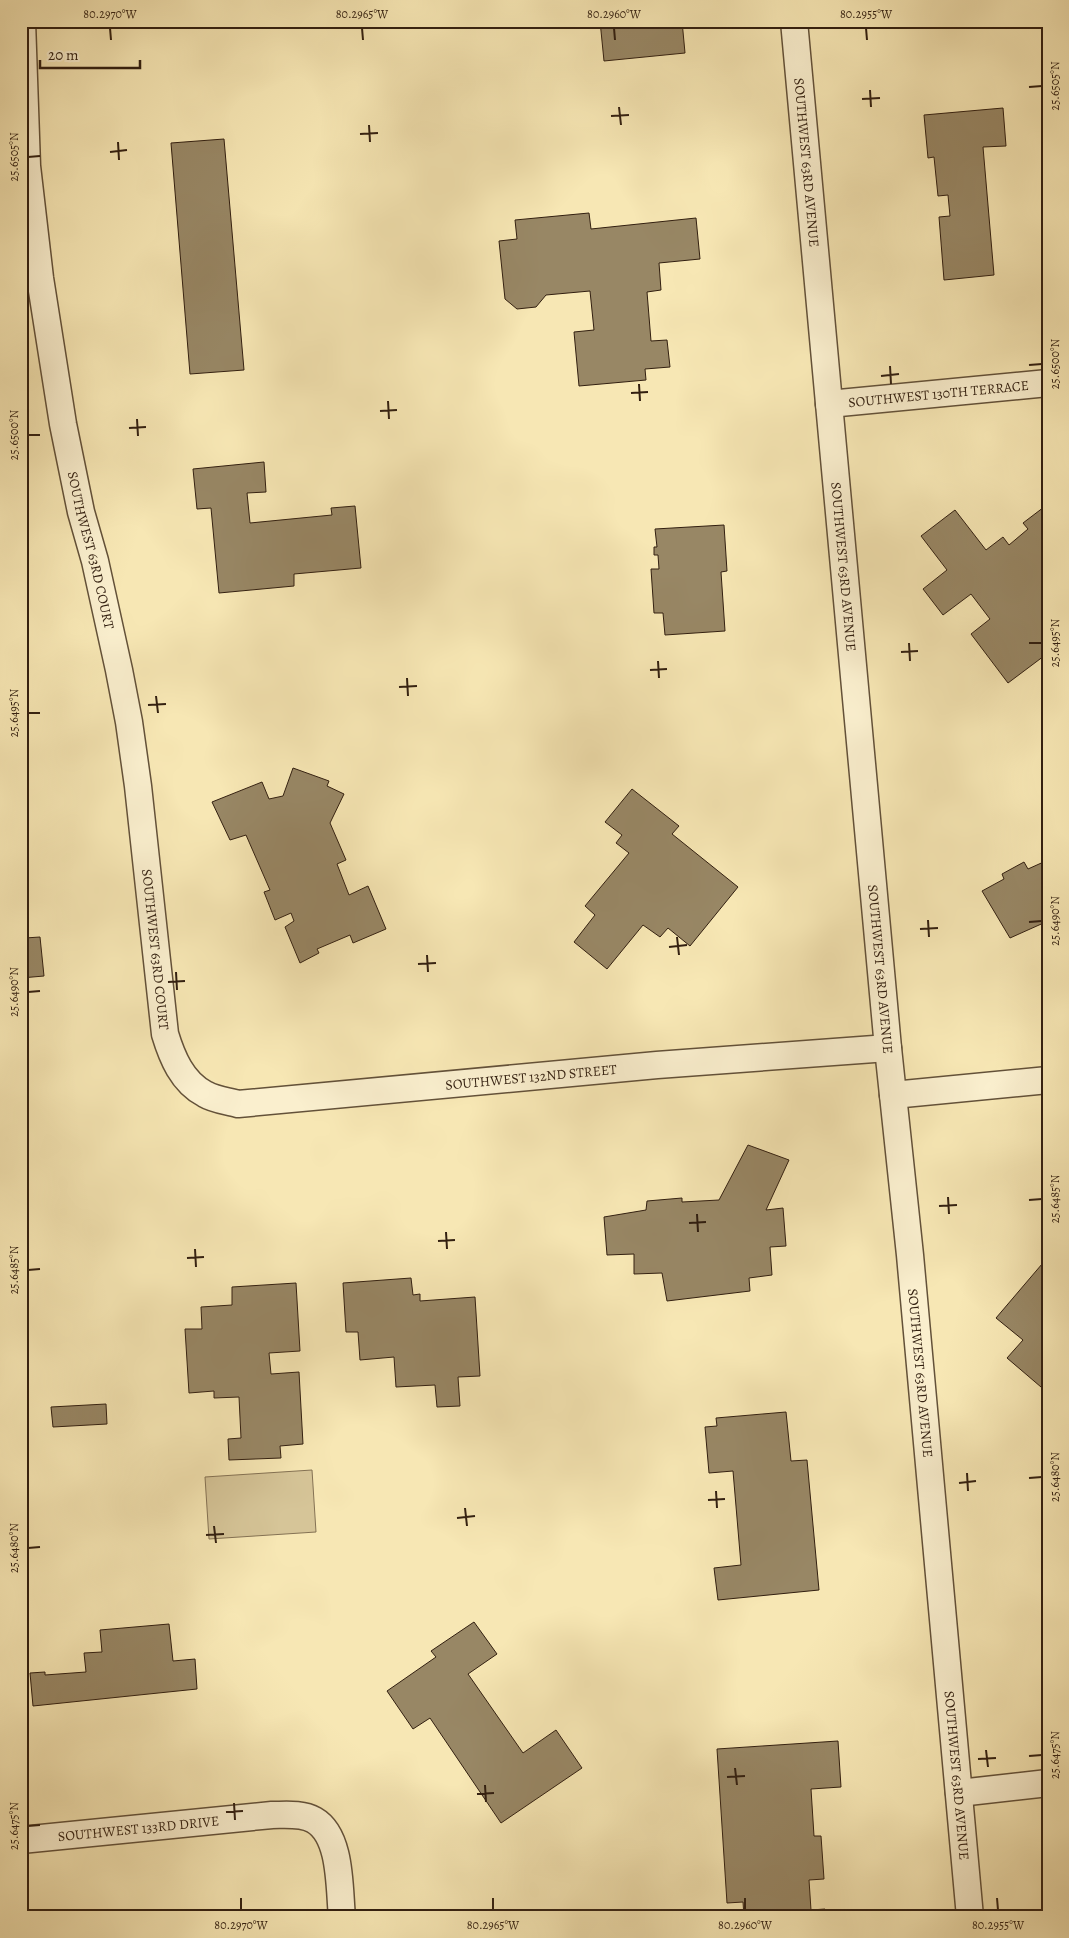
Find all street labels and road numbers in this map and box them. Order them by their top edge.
street label: SOUTHWEST 63RD AVENUE [790,77,824,248]
street label: SOUTHWEST 130TH TERRACE [847,375,1030,412]
street label: SOUTHWEST 63RD COURT [63,470,119,631]
street label: SOUTHWEST 63RD AVENUE [827,481,861,652]
street label: SOUTHWEST 63RD COURT [138,868,174,1031]
street label: SOUTHWEST 63RD AVENUE [864,884,898,1055]
street label: SOUTHWEST 132ND STREET [444,1059,618,1094]
street label: SOUTHWEST 63RD AVENUE [904,1288,938,1459]
street label: SOUTHWEST 63RD AVENUE [940,1690,974,1861]
street label: SOUTHWEST 133RD DRIVE [57,1811,220,1846]

